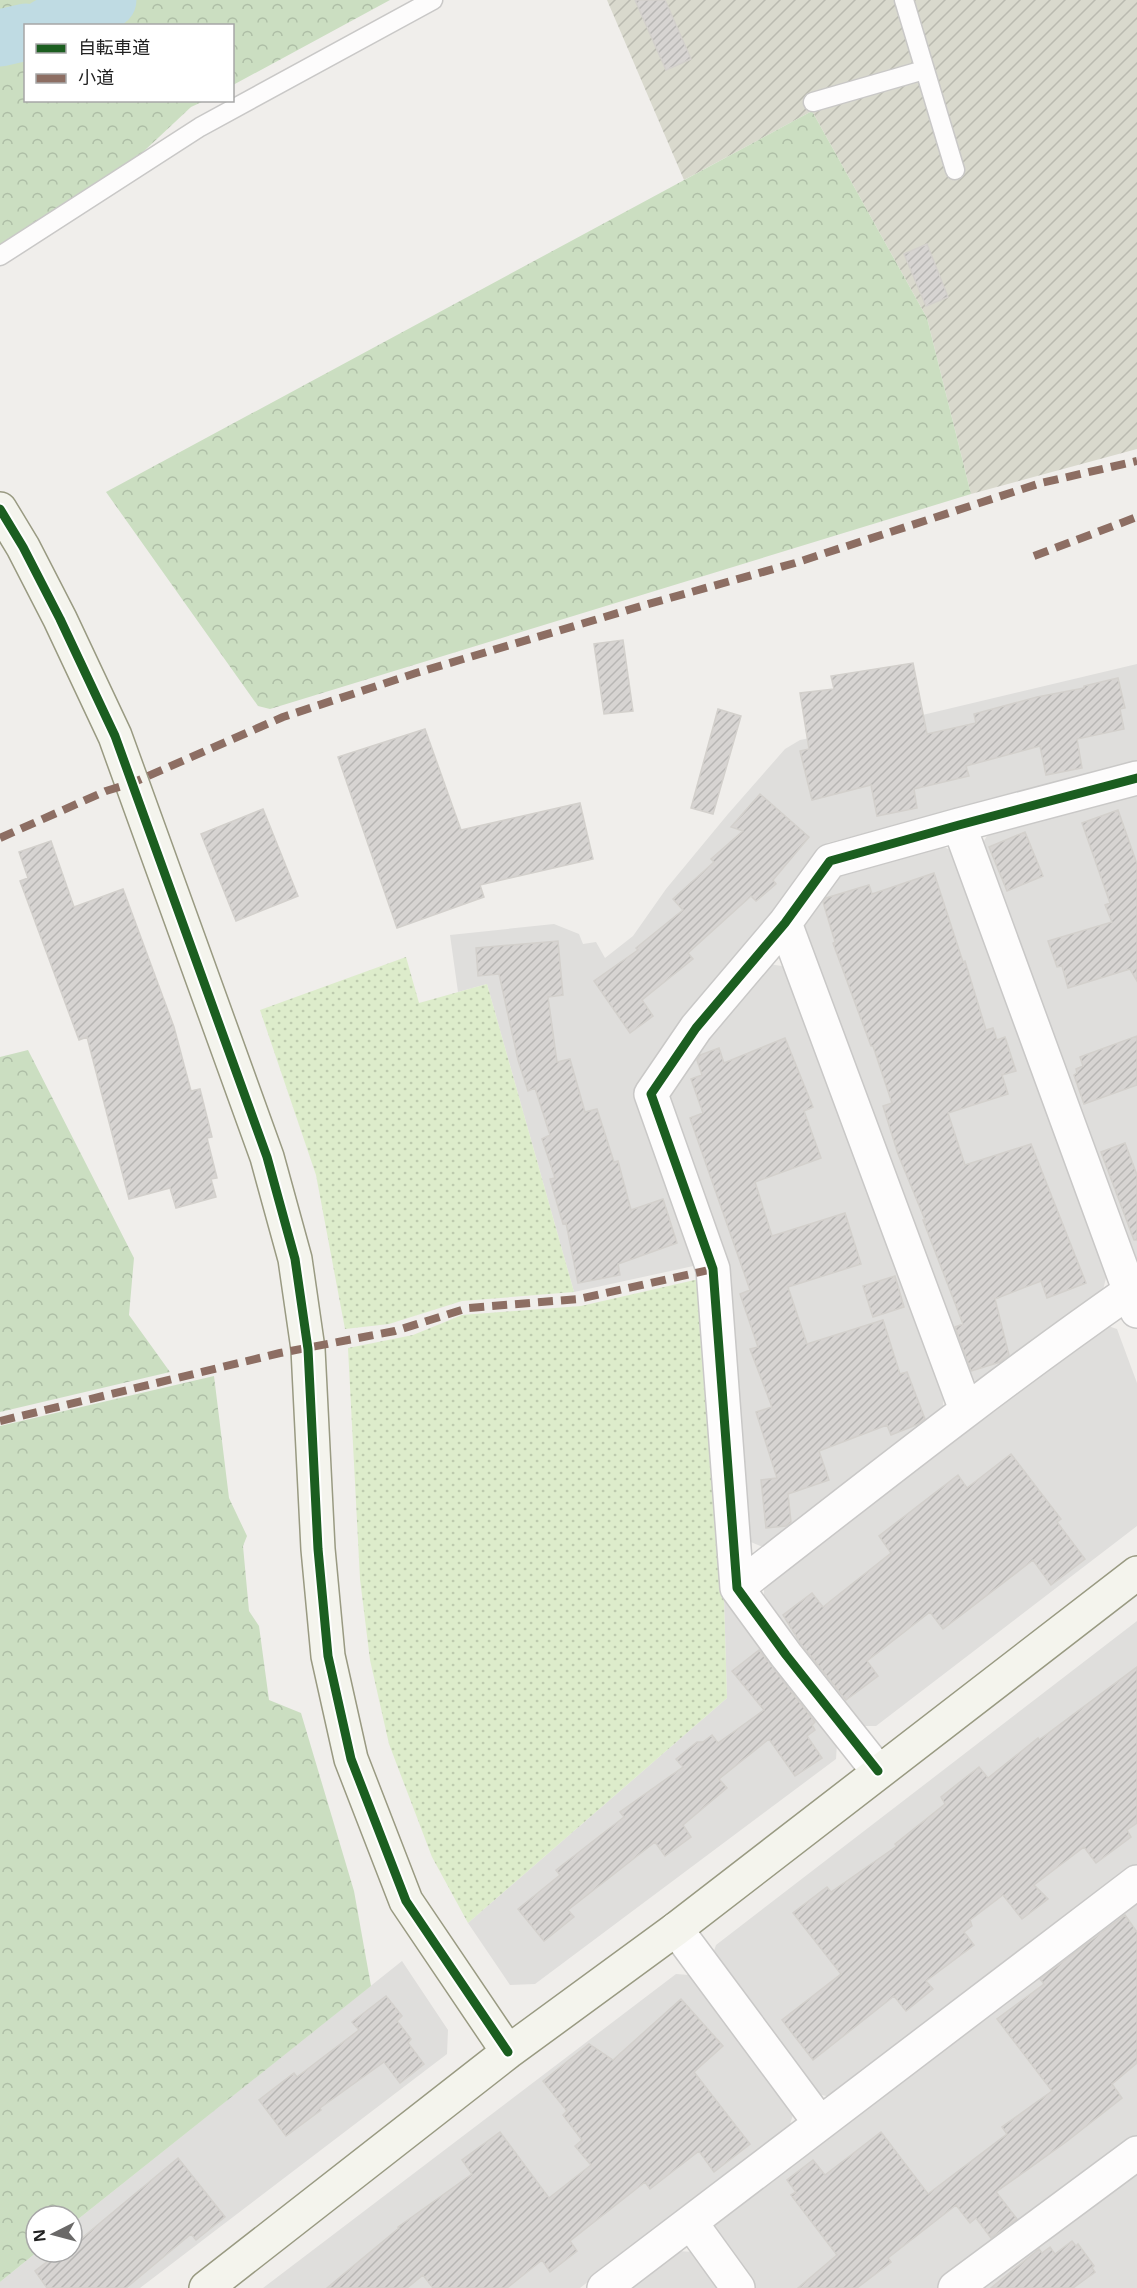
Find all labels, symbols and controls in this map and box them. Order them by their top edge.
legend [24,24,234,102]
text: 自転車道 [78,35,150,59]
text: 小道 [78,65,114,89]
north arrow [24,2204,84,2264]
text: N [27,2228,51,2243]

